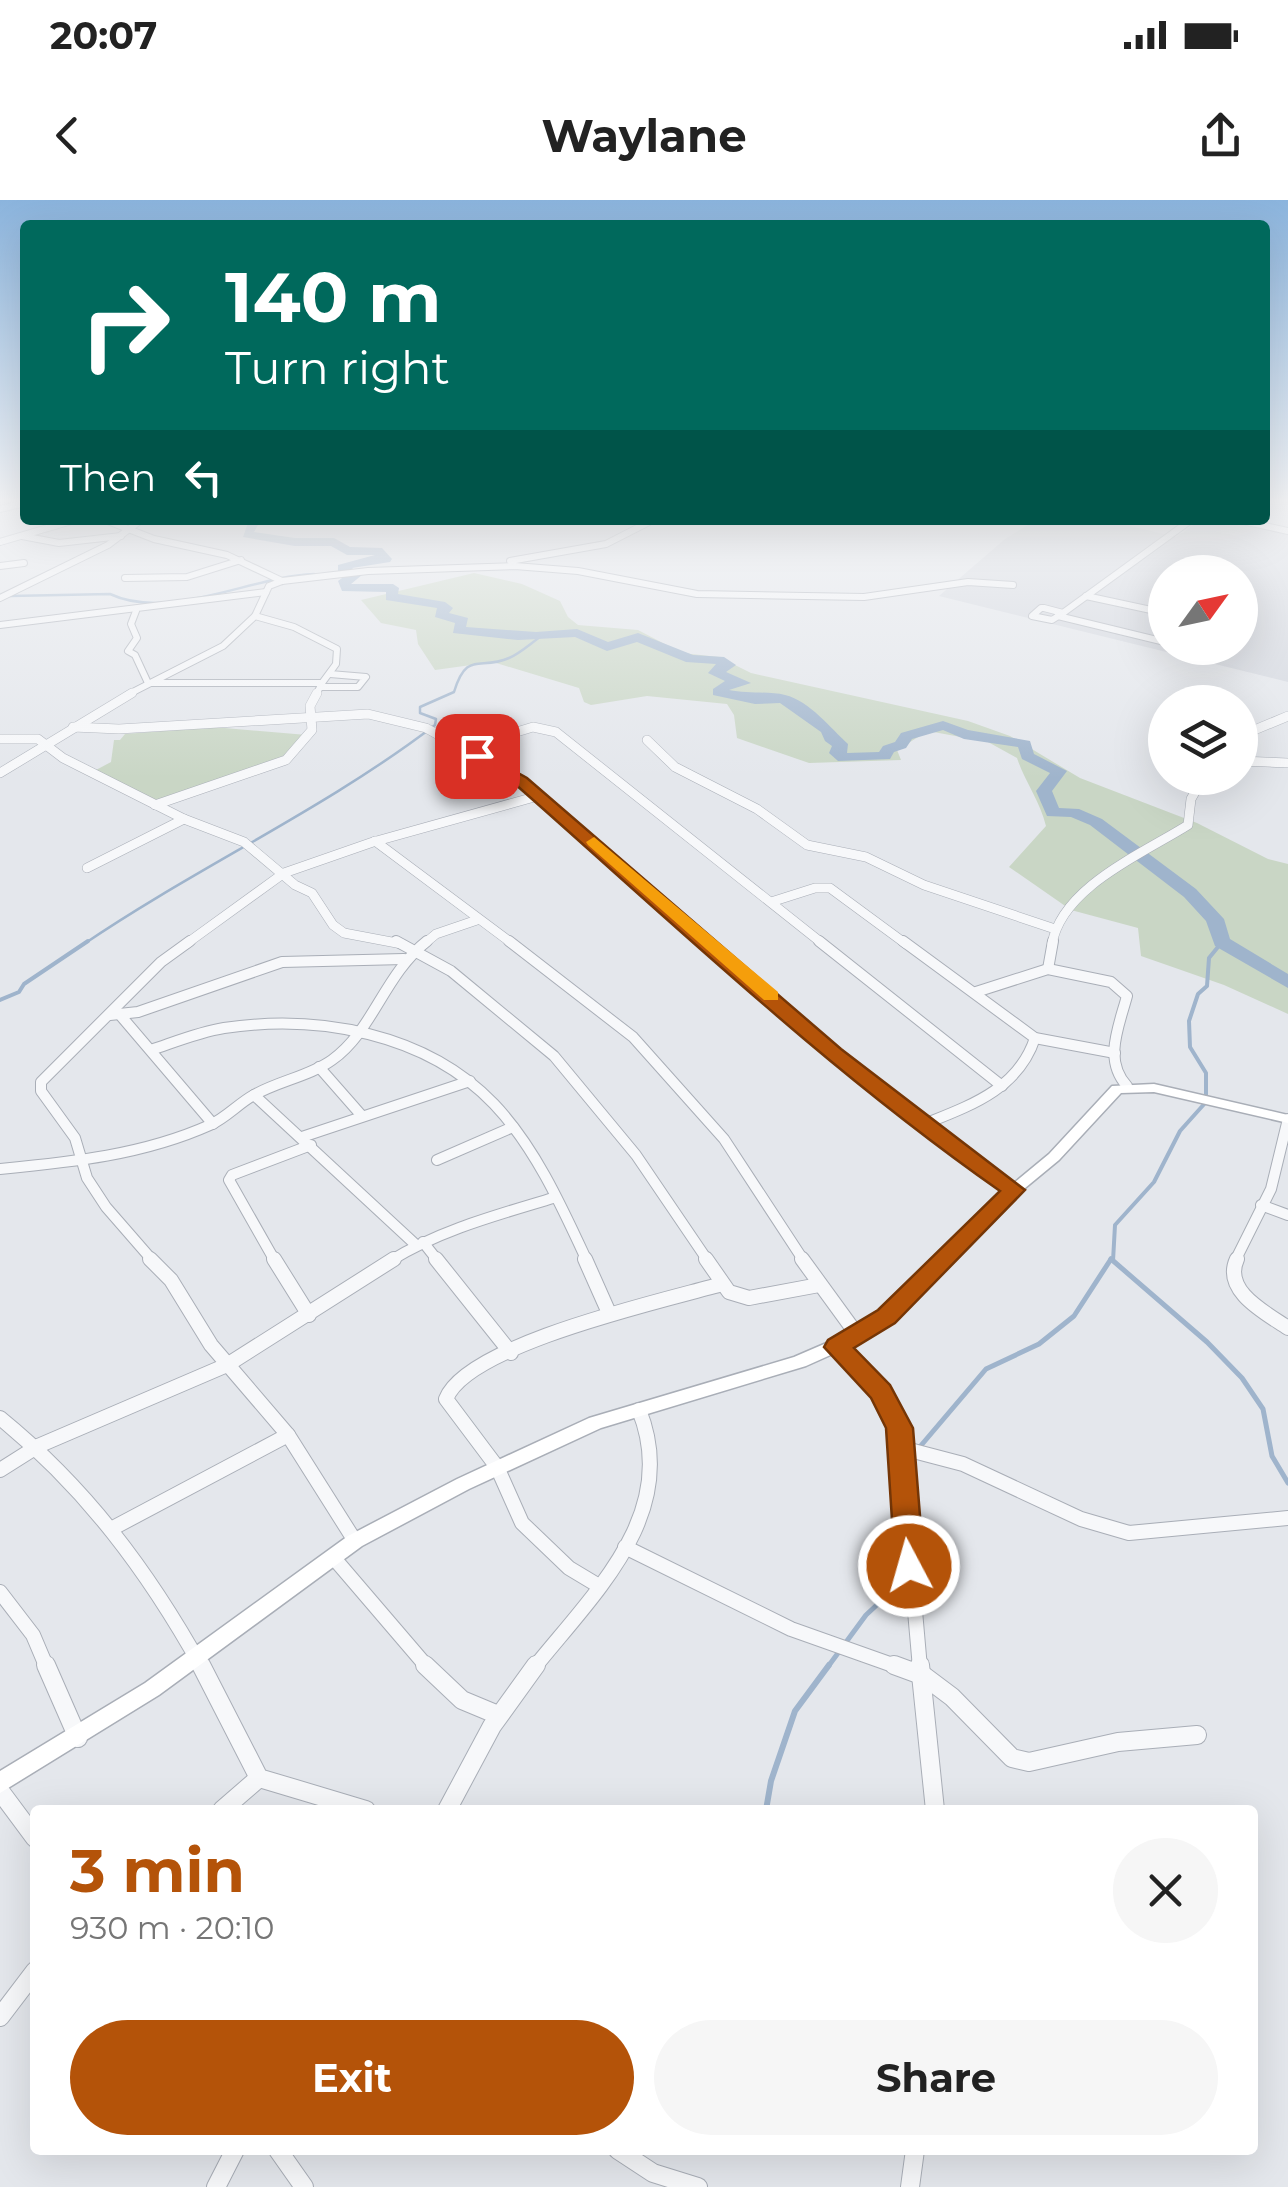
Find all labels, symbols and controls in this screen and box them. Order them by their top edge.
text: 20:07 [50,12,157,59]
icon: back [40,108,95,163]
text: Waylane [541,108,747,163]
icon: share [1193,108,1248,163]
text: 140 m [225,254,441,340]
icon: right [60,260,190,390]
text: Turn right [225,340,450,395]
icon: left [176,450,231,505]
text: Then [60,454,156,501]
north arrow [1148,555,1258,665]
map controls [1148,555,1258,795]
button: layers [1148,685,1258,795]
pin [435,714,520,799]
icon: arrive [450,729,505,784]
position arrow [857,1514,961,1618]
text: 3 min [70,1834,245,1907]
button: close [1113,1838,1218,1943]
text: 930 m · 20:10 [70,1908,274,1947]
button: Exit [70,2020,634,2135]
button: Share [654,2020,1218,2135]

